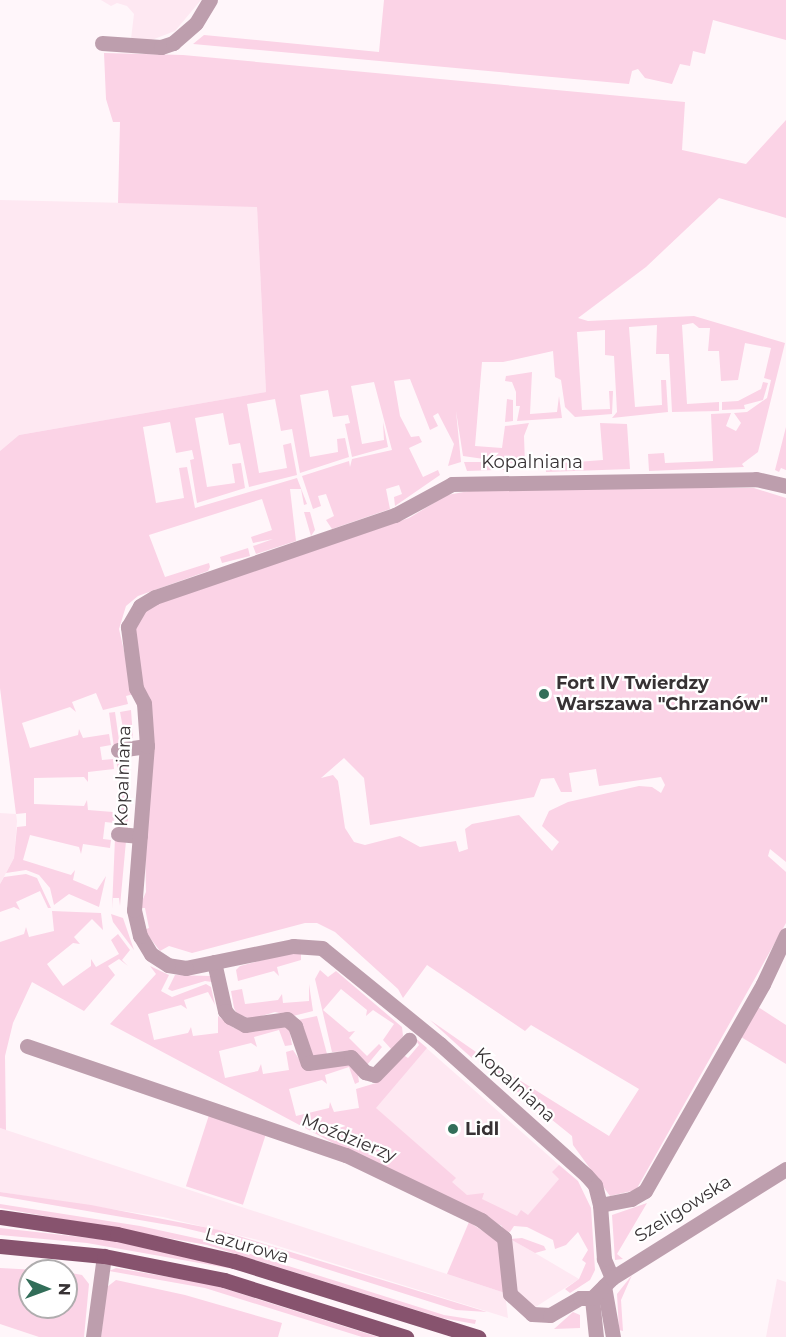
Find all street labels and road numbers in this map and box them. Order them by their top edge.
street label: Kopalniana [481,451,583,473]
street label: Kopalniana [110,725,136,827]
street label: Kopalniana [470,1043,560,1127]
street label: Moździerzy [298,1109,400,1167]
street label: Szeligowska [631,1171,735,1247]
street label: Lazurowa [202,1224,292,1268]

